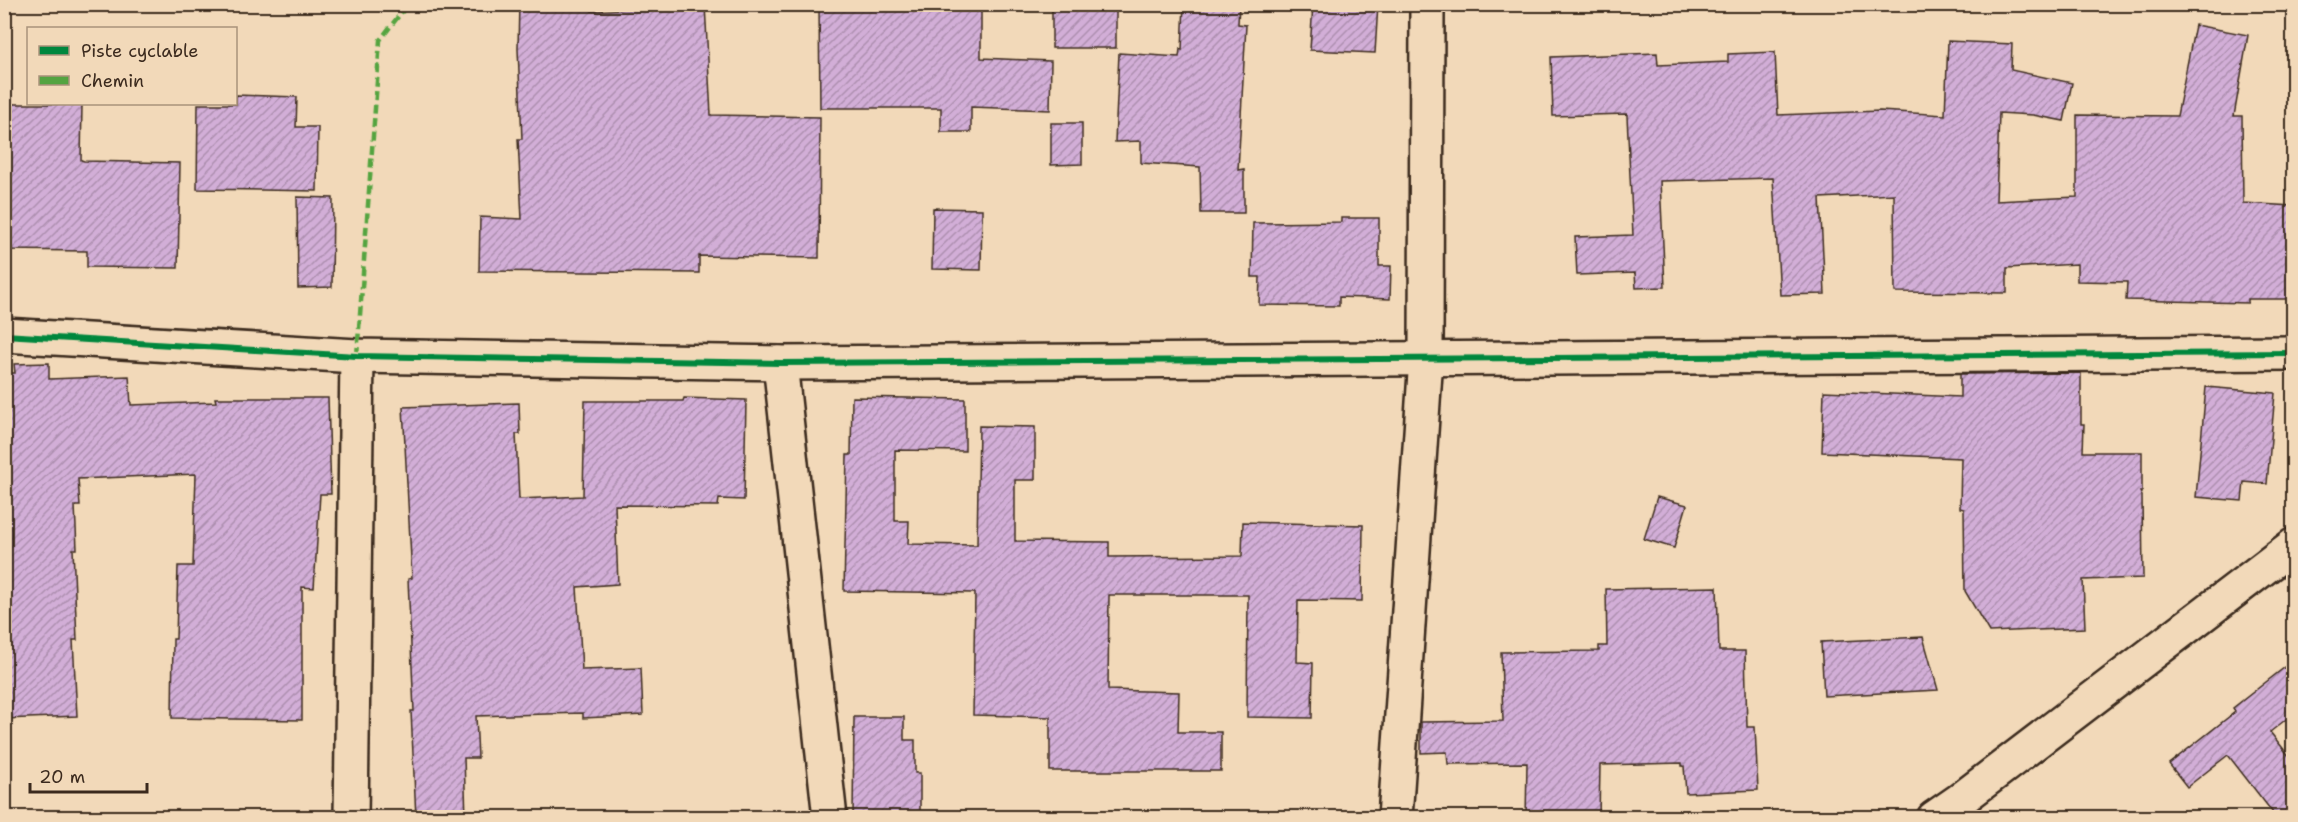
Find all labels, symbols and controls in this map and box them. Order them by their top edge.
legend [27,27,237,105]
text: Piste cyclable [81,39,198,63]
text: Chemin [81,69,144,93]
scale bar [30,756,147,794]
text: 20 m [39,765,85,789]

